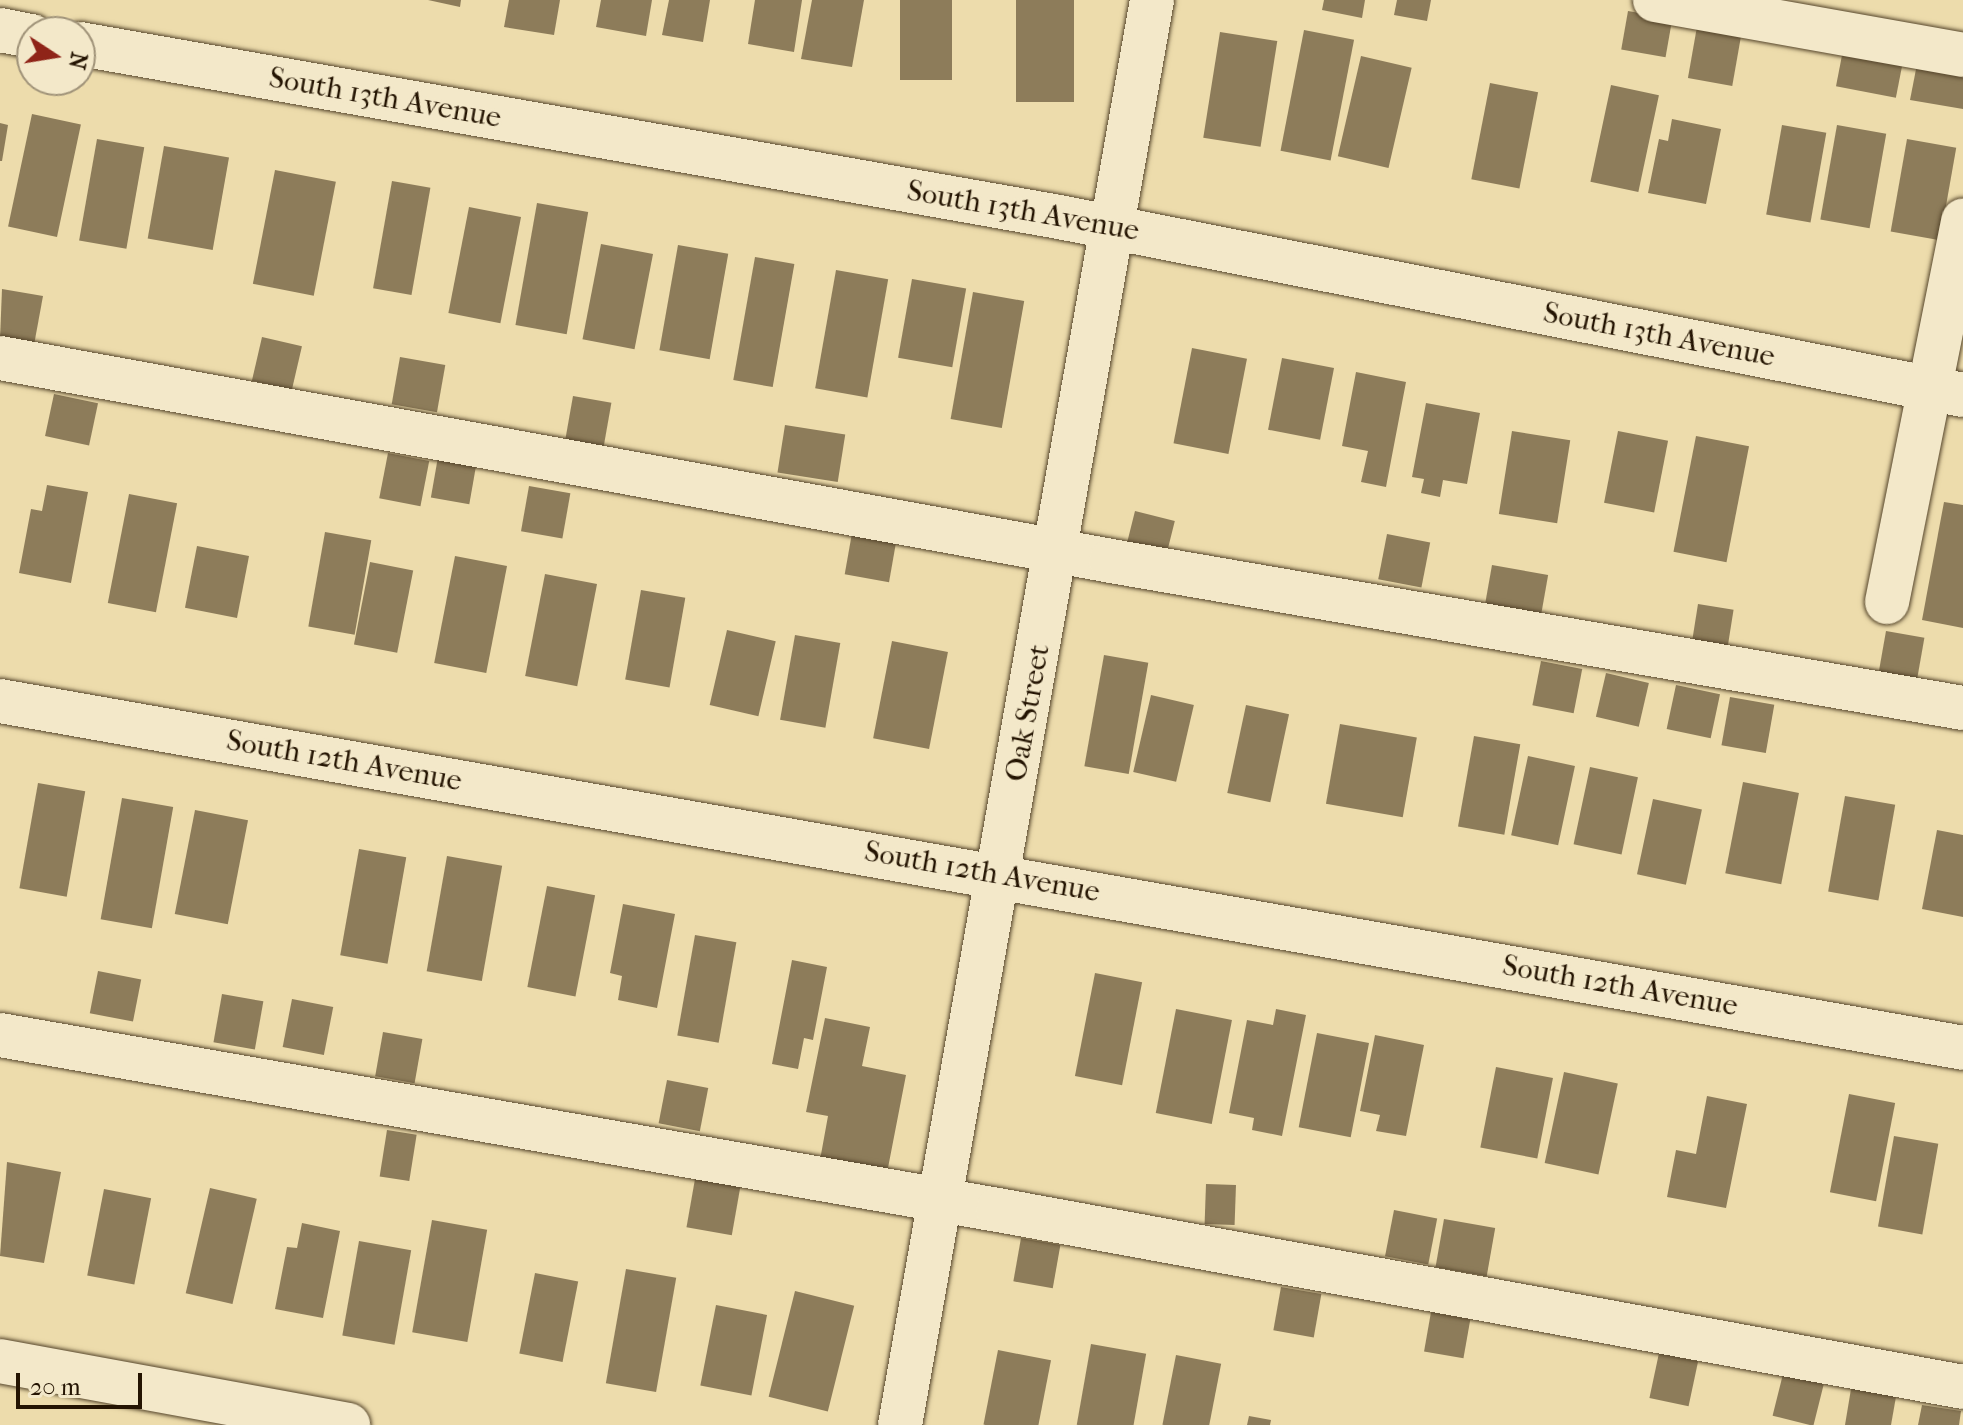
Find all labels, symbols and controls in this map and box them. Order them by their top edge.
north arrow [16,16,96,96]
text: N [63,50,92,71]
street label: South 13th Avenue [266,60,504,136]
street label: South 13th Avenue [904,173,1142,249]
street label: South 13th Avenue [1540,295,1778,375]
street label: Oak Street [998,642,1058,784]
street label: South 12th Avenue [224,723,464,799]
street label: South 12th Avenue [862,834,1102,910]
street label: South 12th Avenue [1500,948,1740,1024]
scale bar [20,1357,146,1407]
text: 20 m [30,1373,81,1401]

